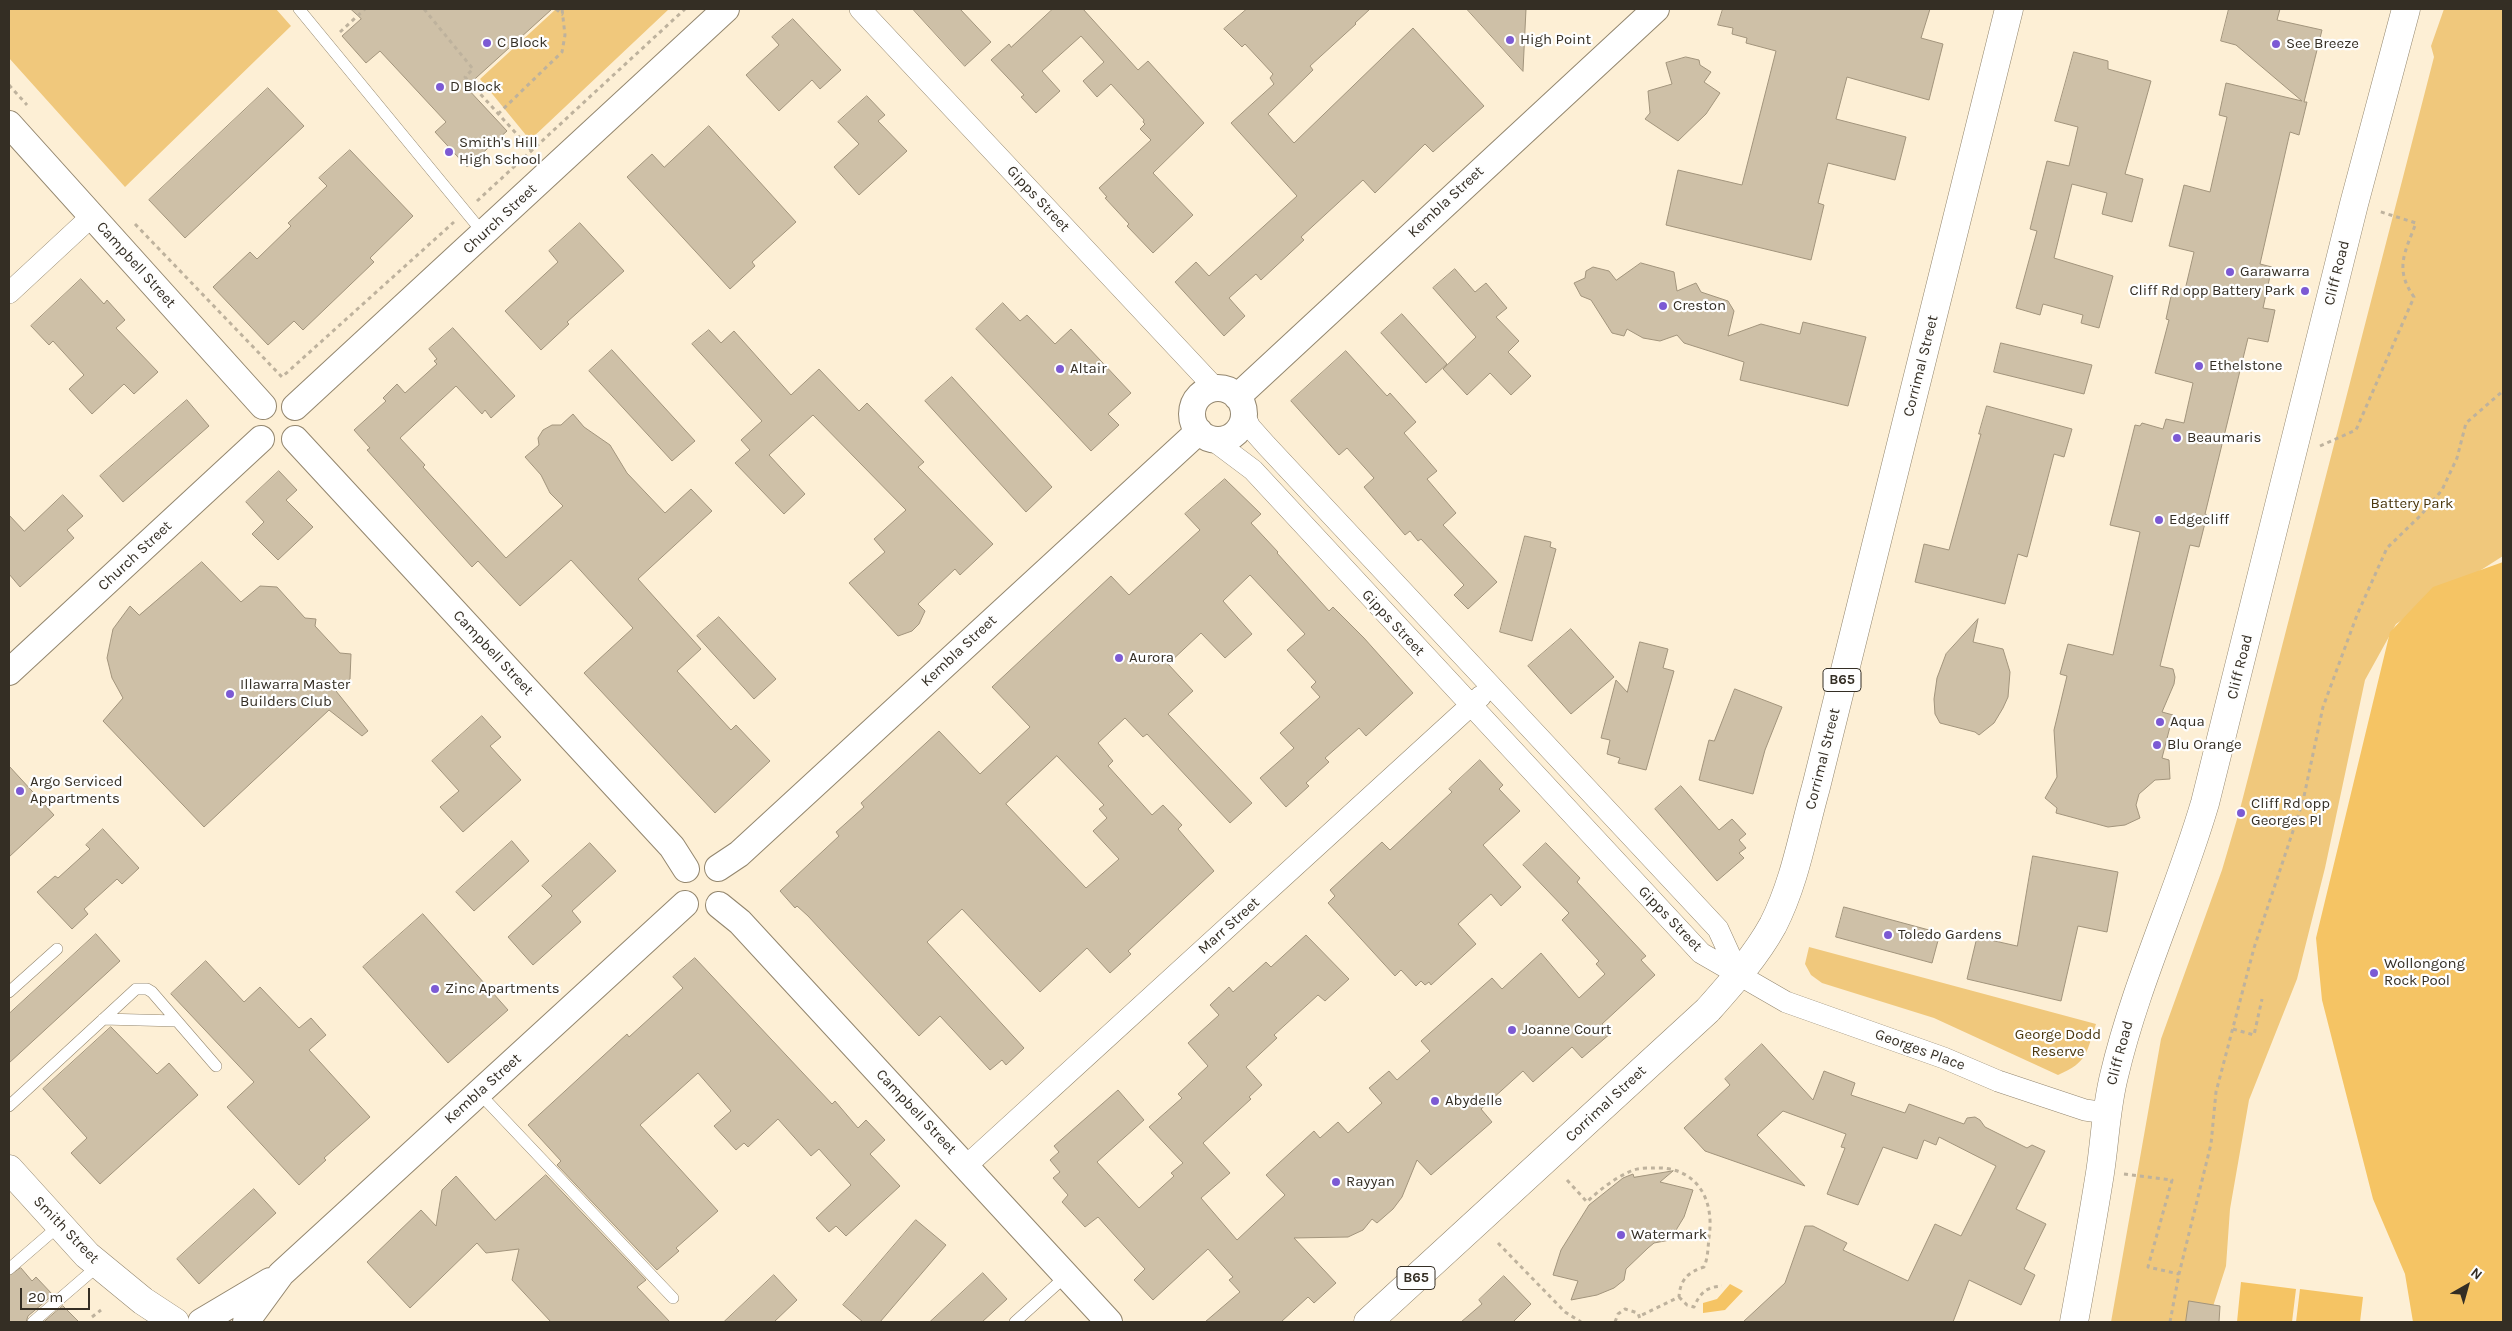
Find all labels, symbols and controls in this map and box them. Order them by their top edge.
place label: High Point [1520,31,1591,49]
place label: C Block [497,34,548,52]
marker: High Point [1504,34,1516,46]
place label: See Breeze [2286,35,2359,53]
marker: C Block [481,37,493,49]
marker: See Breeze [2270,38,2282,50]
place label: D Block [450,78,501,96]
marker: D Block [434,81,446,93]
place label: Smith's Hill High School [459,134,541,169]
marker: Smith's Hill High School [443,146,455,158]
street label: Gipps Street [1003,162,1073,236]
street label: Kembla Street [1404,162,1488,242]
street label: Church Street [459,180,541,258]
street label: Campbell Street [93,218,179,312]
street label: Cliff Road [2320,239,2354,307]
place label: Garawarra [2240,263,2310,281]
marker: Garawarra [2224,266,2236,278]
place label: Cliff Rd opp Battery Park [2129,282,2295,300]
marker: Cliff Rd opp Battery Park [2299,285,2311,297]
place label: Creston [1673,297,1726,315]
marker: Creston [1657,300,1669,312]
street label: Corrimal Street [1900,313,1942,419]
place label: Ethelstone [2209,357,2282,375]
place label: Altair [1070,360,1107,378]
marker: Ethelstone [2193,360,2205,372]
marker: Altair [1054,363,1066,375]
place label: Beaumaris [2187,429,2261,447]
marker: Beaumaris [2171,432,2183,444]
park label: Battery Park [2371,495,2453,513]
place label: Edgecliff [2169,511,2229,529]
marker: Edgecliff [2153,514,2165,526]
street label: Church Street [94,517,176,595]
street label: Gipps Street [1358,586,1428,660]
street label: Campbell Street [449,607,537,699]
street label: Kembla Street [917,611,1001,691]
street label: Cliff Road [2223,633,2257,701]
place label: Aurora [1129,649,1174,667]
marker: Aurora [1113,652,1125,664]
road number: B65 [1823,668,1861,692]
place label: Illawarra Master Builders Club [240,676,350,711]
marker: Illawarra Master Builders Club [224,688,236,700]
street label: Corrimal Street [1802,706,1844,812]
place label: Aqua [2170,713,2205,731]
marker: Aqua [2154,716,2166,728]
place label: Blu Orange [2167,736,2242,754]
marker: Blu Orange [2151,739,2163,751]
place label: Argo Serviced Appartments [30,773,123,808]
marker: Argo Serviced Appartments [14,785,26,797]
place label: Cliff Rd opp Georges Pl [2251,795,2330,830]
marker: Cliff Rd opp Georges Pl [2235,807,2247,819]
street label: Gipps Street [1634,882,1706,956]
street label: Marr Street [1195,894,1263,958]
place label: Toledo Gardens [1898,926,2002,944]
marker: Toledo Gardens [1882,929,1894,941]
place label: Wollongong Rock Pool [2384,955,2465,990]
marker: Wollongong Rock Pool [2368,967,2380,979]
place label: Zinc Apartments [445,980,560,998]
marker: Zinc Apartments [429,983,441,995]
street label: Cliff Road [2103,1019,2137,1087]
place label: Joanne Court [1522,1021,1611,1039]
marker: Joanne Court [1506,1024,1518,1036]
street label: Georges Place [1872,1025,1968,1075]
park label: George Dodd Reserve [2015,1026,2101,1061]
street label: Kembla Street [441,1050,525,1128]
street label: Corrimal Street [1562,1062,1650,1146]
street label: Campbell Street [872,1066,960,1158]
place label: Abydelle [1445,1092,1502,1110]
marker: Abydelle [1429,1095,1441,1107]
place label: Rayyan [1346,1173,1395,1191]
marker: Rayyan [1330,1176,1342,1188]
street label: Smith Street [29,1192,103,1268]
place label: Watermark [1631,1226,1707,1244]
marker: Watermark [1615,1229,1627,1241]
north arrow [2442,1261,2492,1311]
text: N [2467,1264,2486,1284]
road number: B65 [1397,1266,1435,1290]
scale bar [22,1278,92,1310]
text: 20 m [28,1288,63,1306]

